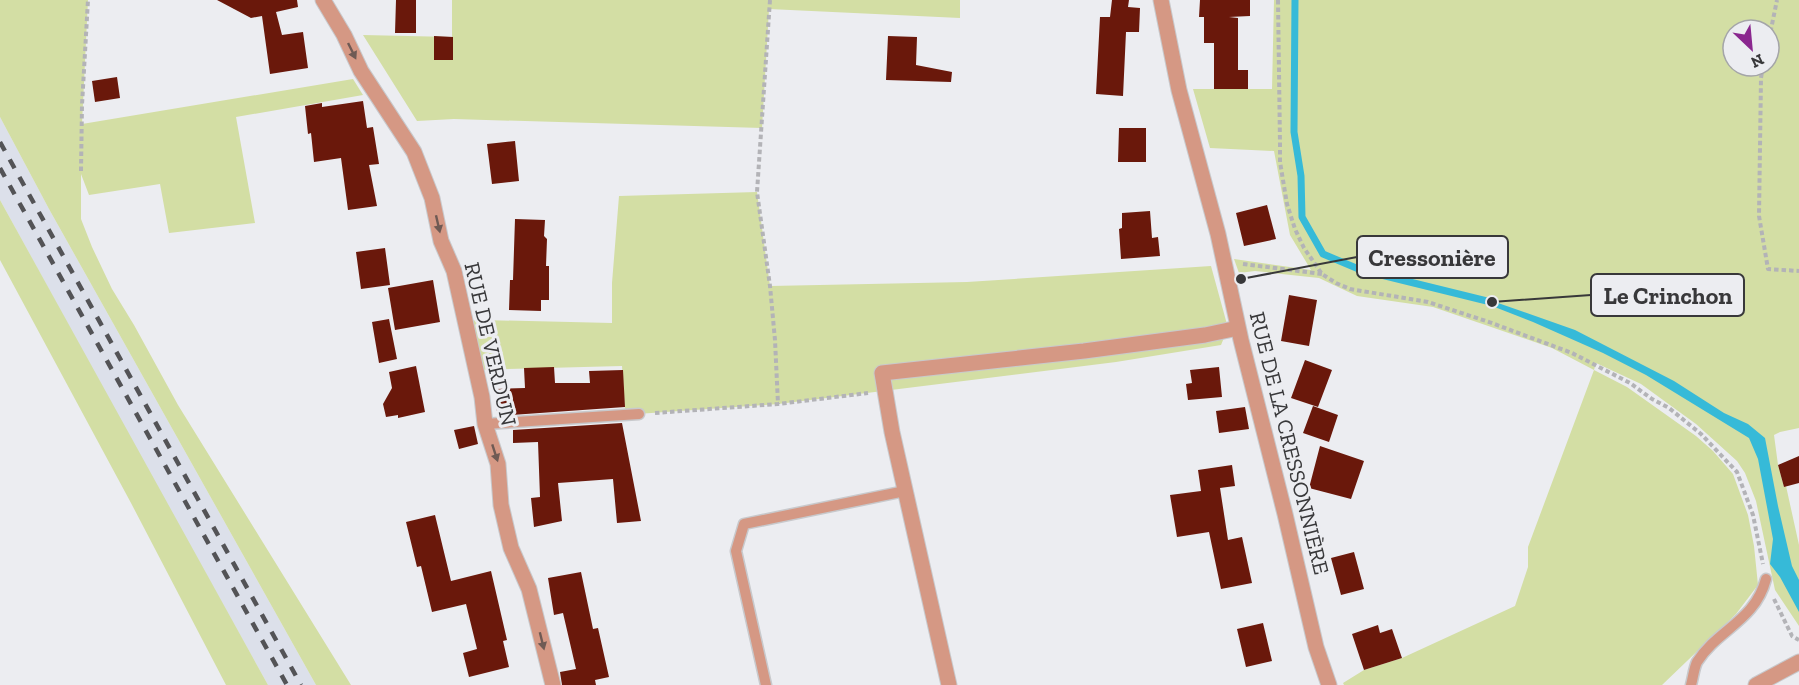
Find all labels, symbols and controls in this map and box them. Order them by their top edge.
north arrow [1721,18,1781,78]
one-way arrow [347,42,356,59]
text: N [1748,50,1767,72]
one-way arrow [433,215,443,233]
callout: Cressonière [1357,236,1508,278]
text: Cressonière [1368,243,1496,272]
street label: RUE DE VERDUN [459,259,523,429]
callout: Le Crinchon [1591,274,1744,316]
text: Le Crinchon [1604,281,1732,310]
street label: RUE DE LA CRESSONNIÈRE [1244,309,1335,577]
one-way arrow [490,444,500,462]
one-way arrow [537,632,547,650]

